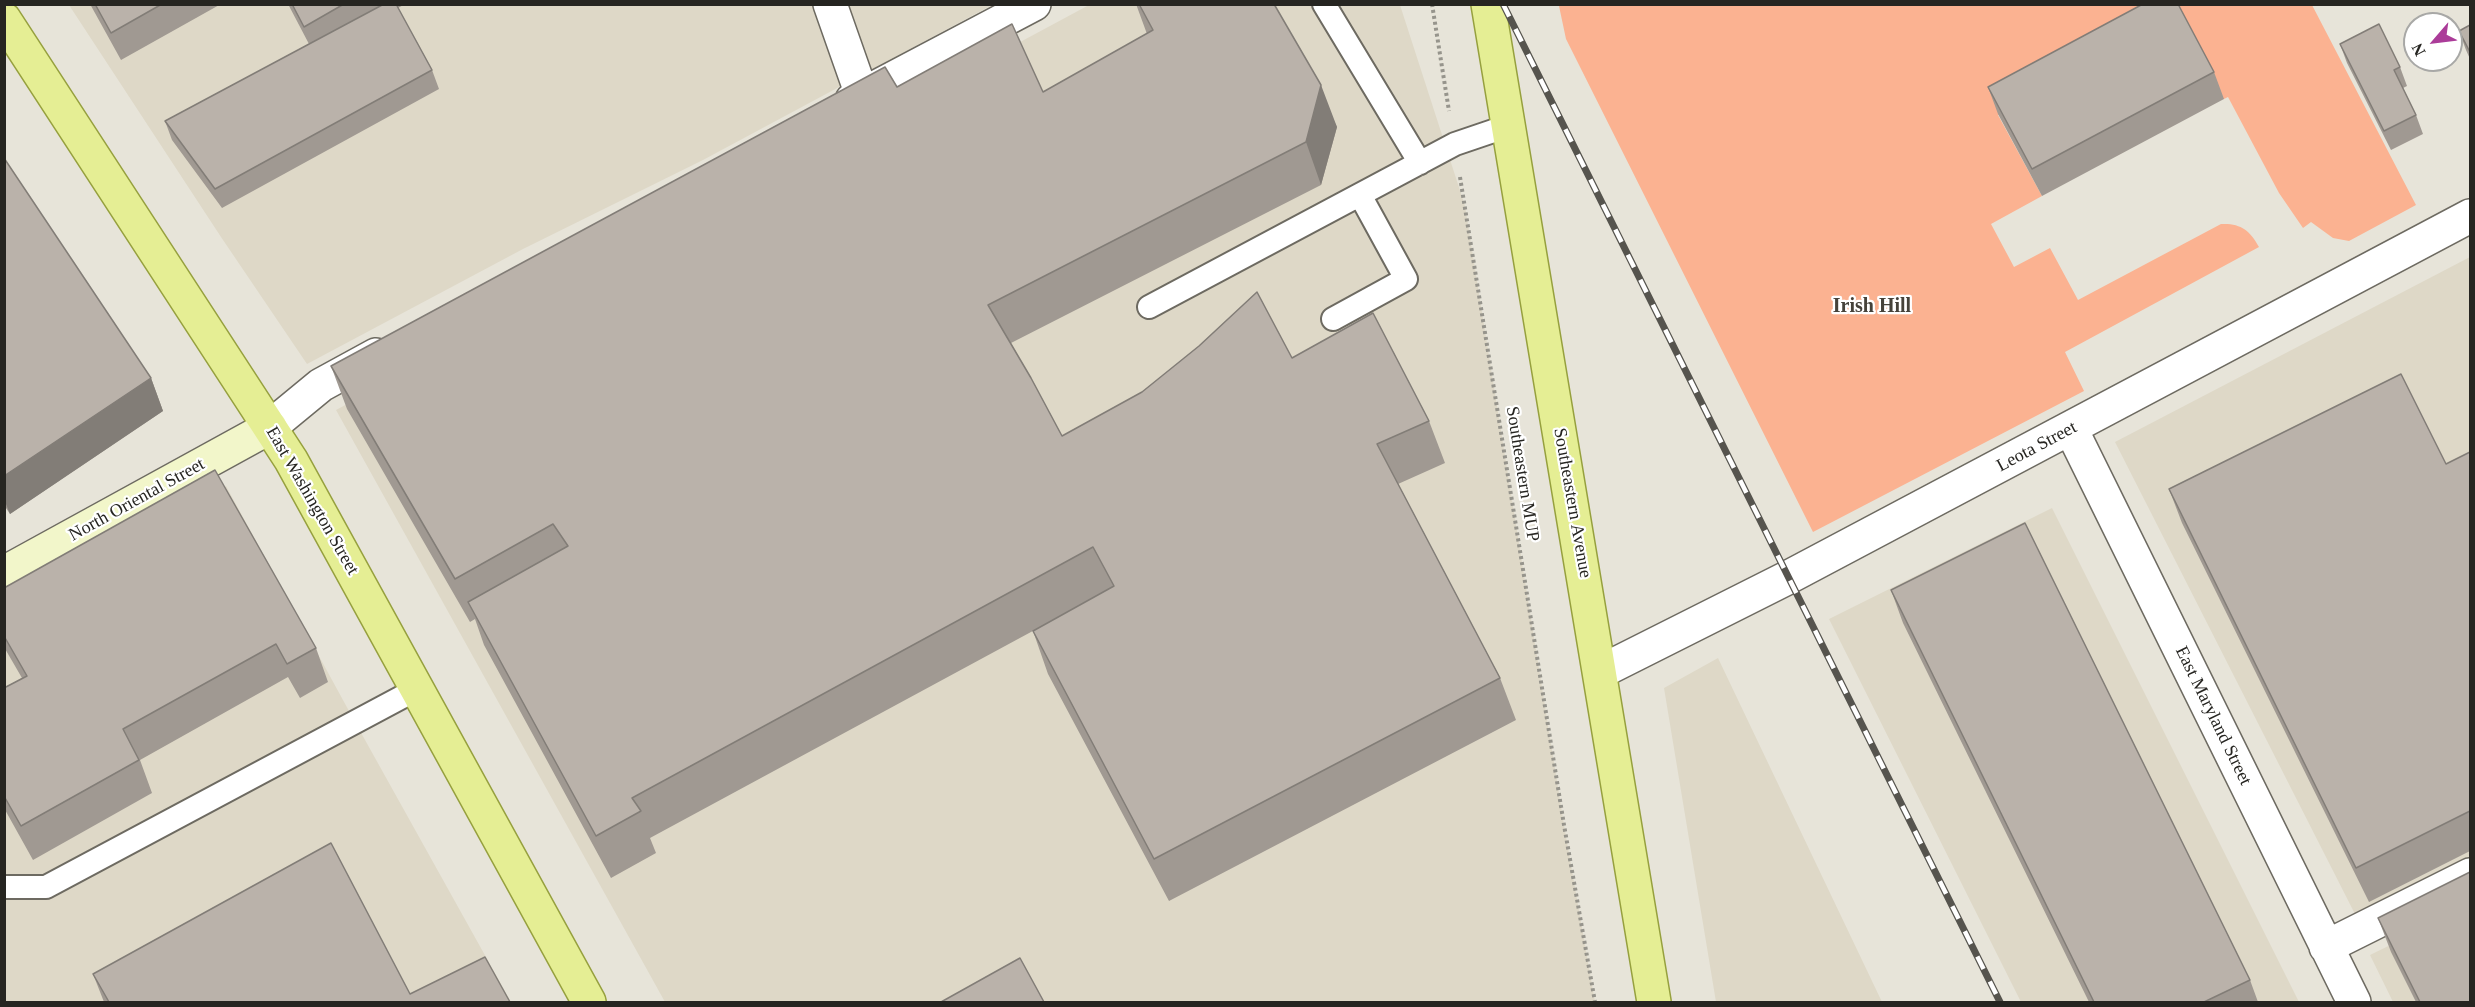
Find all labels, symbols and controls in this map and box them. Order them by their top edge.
north arrow [2403,12,2463,72]
text: N [2408,41,2429,59]
district label: Irish Hill [1833,295,1911,319]
street label: Southeastern MUP [1501,405,1543,543]
street label: Leota Street [1993,417,2081,477]
street label: East Washington Street [261,423,363,579]
street label: Southeastern Avenue [1548,426,1596,580]
street label: North Oriental Street [65,454,209,546]
street label: East Maryland Street [2170,643,2256,789]

